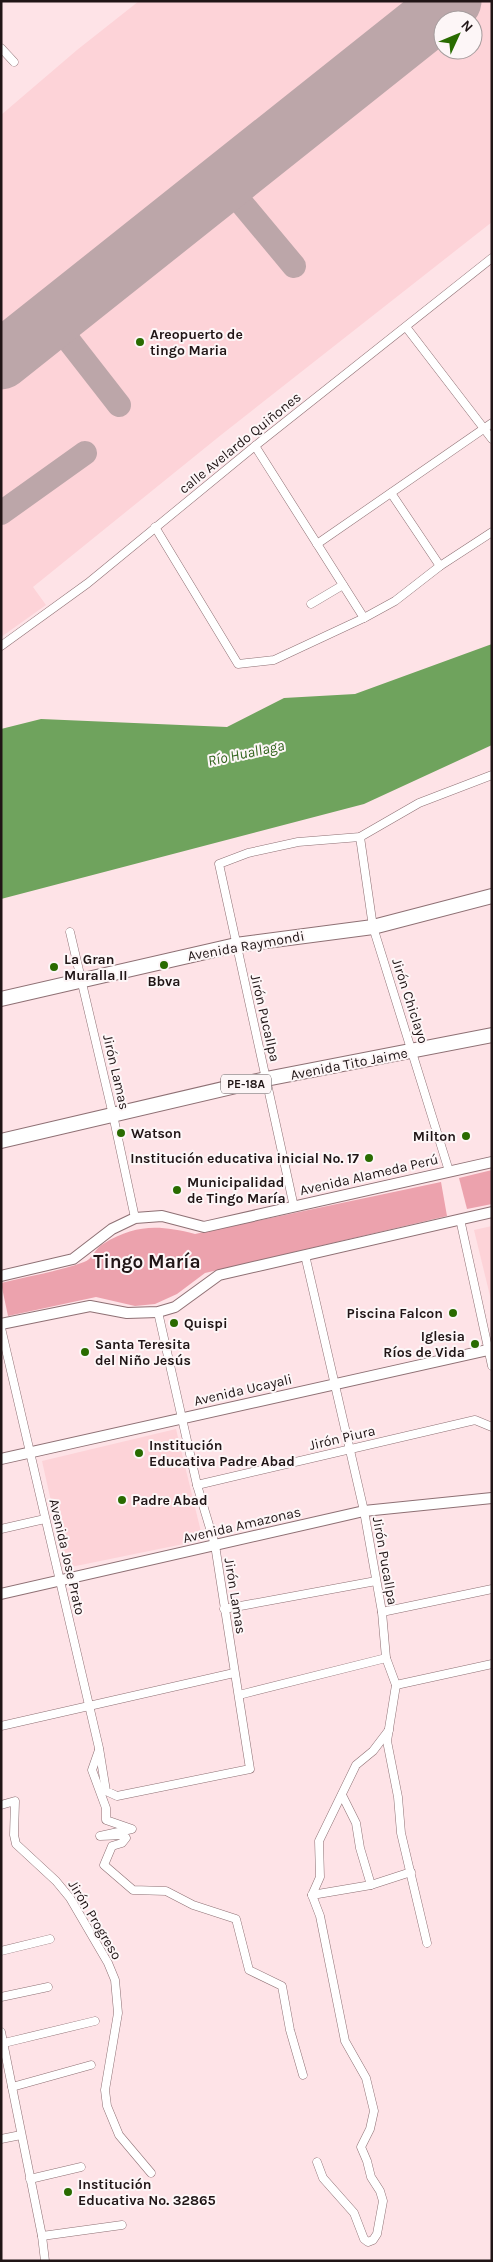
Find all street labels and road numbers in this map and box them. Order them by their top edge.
street label: calle Avelardo Quiñones [176,389,304,497]
street label: Avenida Raymondi [186,927,306,965]
street label: Jirón Chiclayo [388,956,432,1046]
street label: Jirón Pucallpa [247,973,283,1063]
street label: Jirón Lamas [99,1033,133,1111]
street label: Avenida Tito Jaime [289,1044,409,1084]
road number: PE-18A [221,1074,271,1094]
street label: Avenida Alameda Perú [298,1151,440,1199]
street label: Avenida Ucayali [192,1370,294,1410]
street label: Jirón Piura [307,1422,377,1454]
street label: Avenida Jose Prato [45,1497,89,1617]
street label: Avenida Amazonas [181,1503,303,1547]
street label: Jirón Pucallpa [369,1516,401,1606]
street label: Jirón Lamas [221,1557,249,1635]
street label: Jirón Progreso [65,1877,125,1963]

